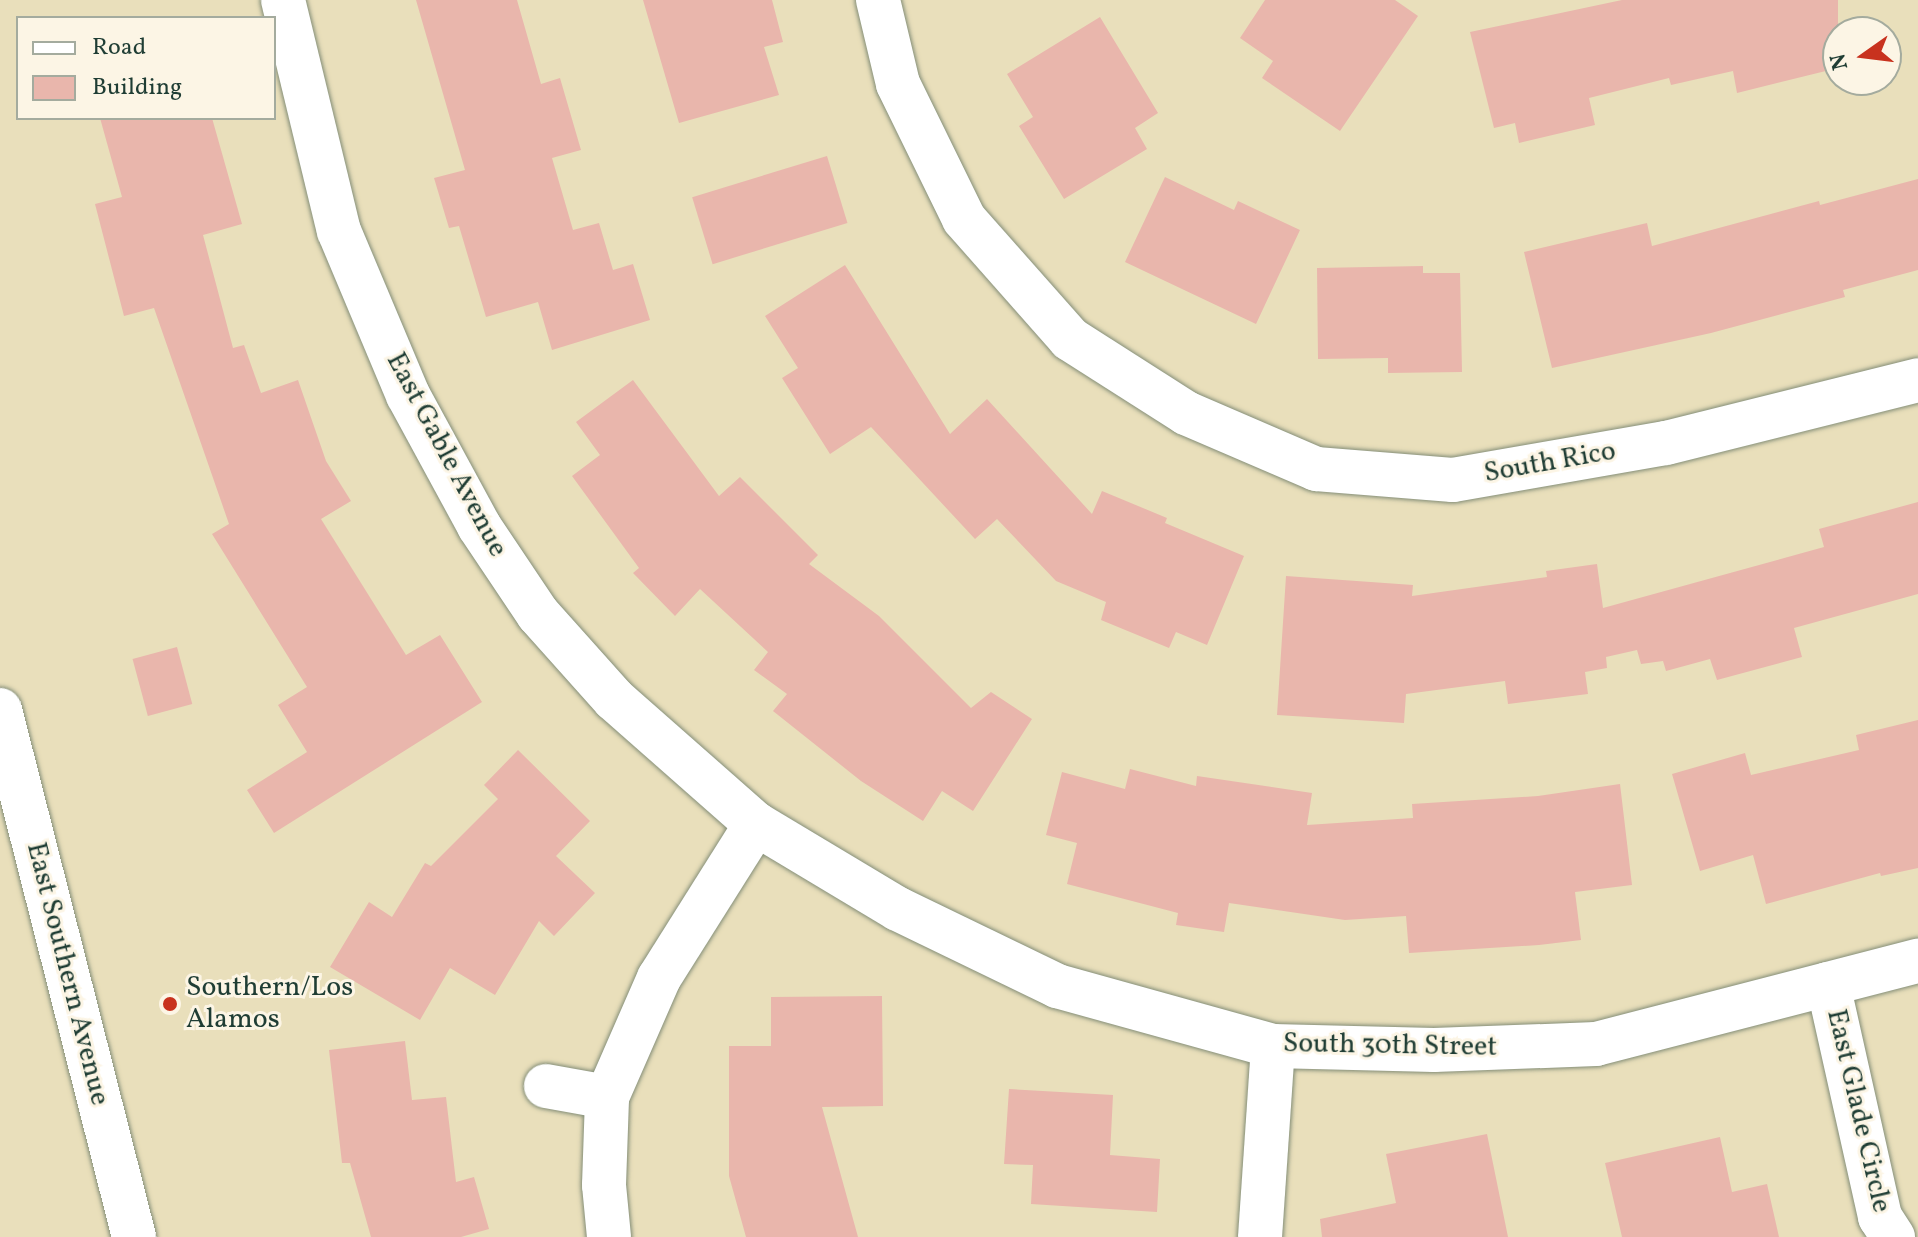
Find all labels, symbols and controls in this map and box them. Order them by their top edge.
legend [16,16,276,120]
north arrow [1822,16,1902,96]
text: Road [92,31,146,65]
text: N [1823,50,1857,73]
text: Building [92,71,182,105]
street label: East Gable Avenue [378,347,514,563]
street label: South Rico [1481,435,1619,491]
street label: East Southern Avenue [18,839,116,1109]
place label: Southern/Los Alamos [186,971,353,1037]
marker: Southern/Los Alamos [161,995,179,1013]
street label: East Glade Circle [1818,1006,1898,1216]
street label: South 30th Street [1283,1027,1497,1065]

